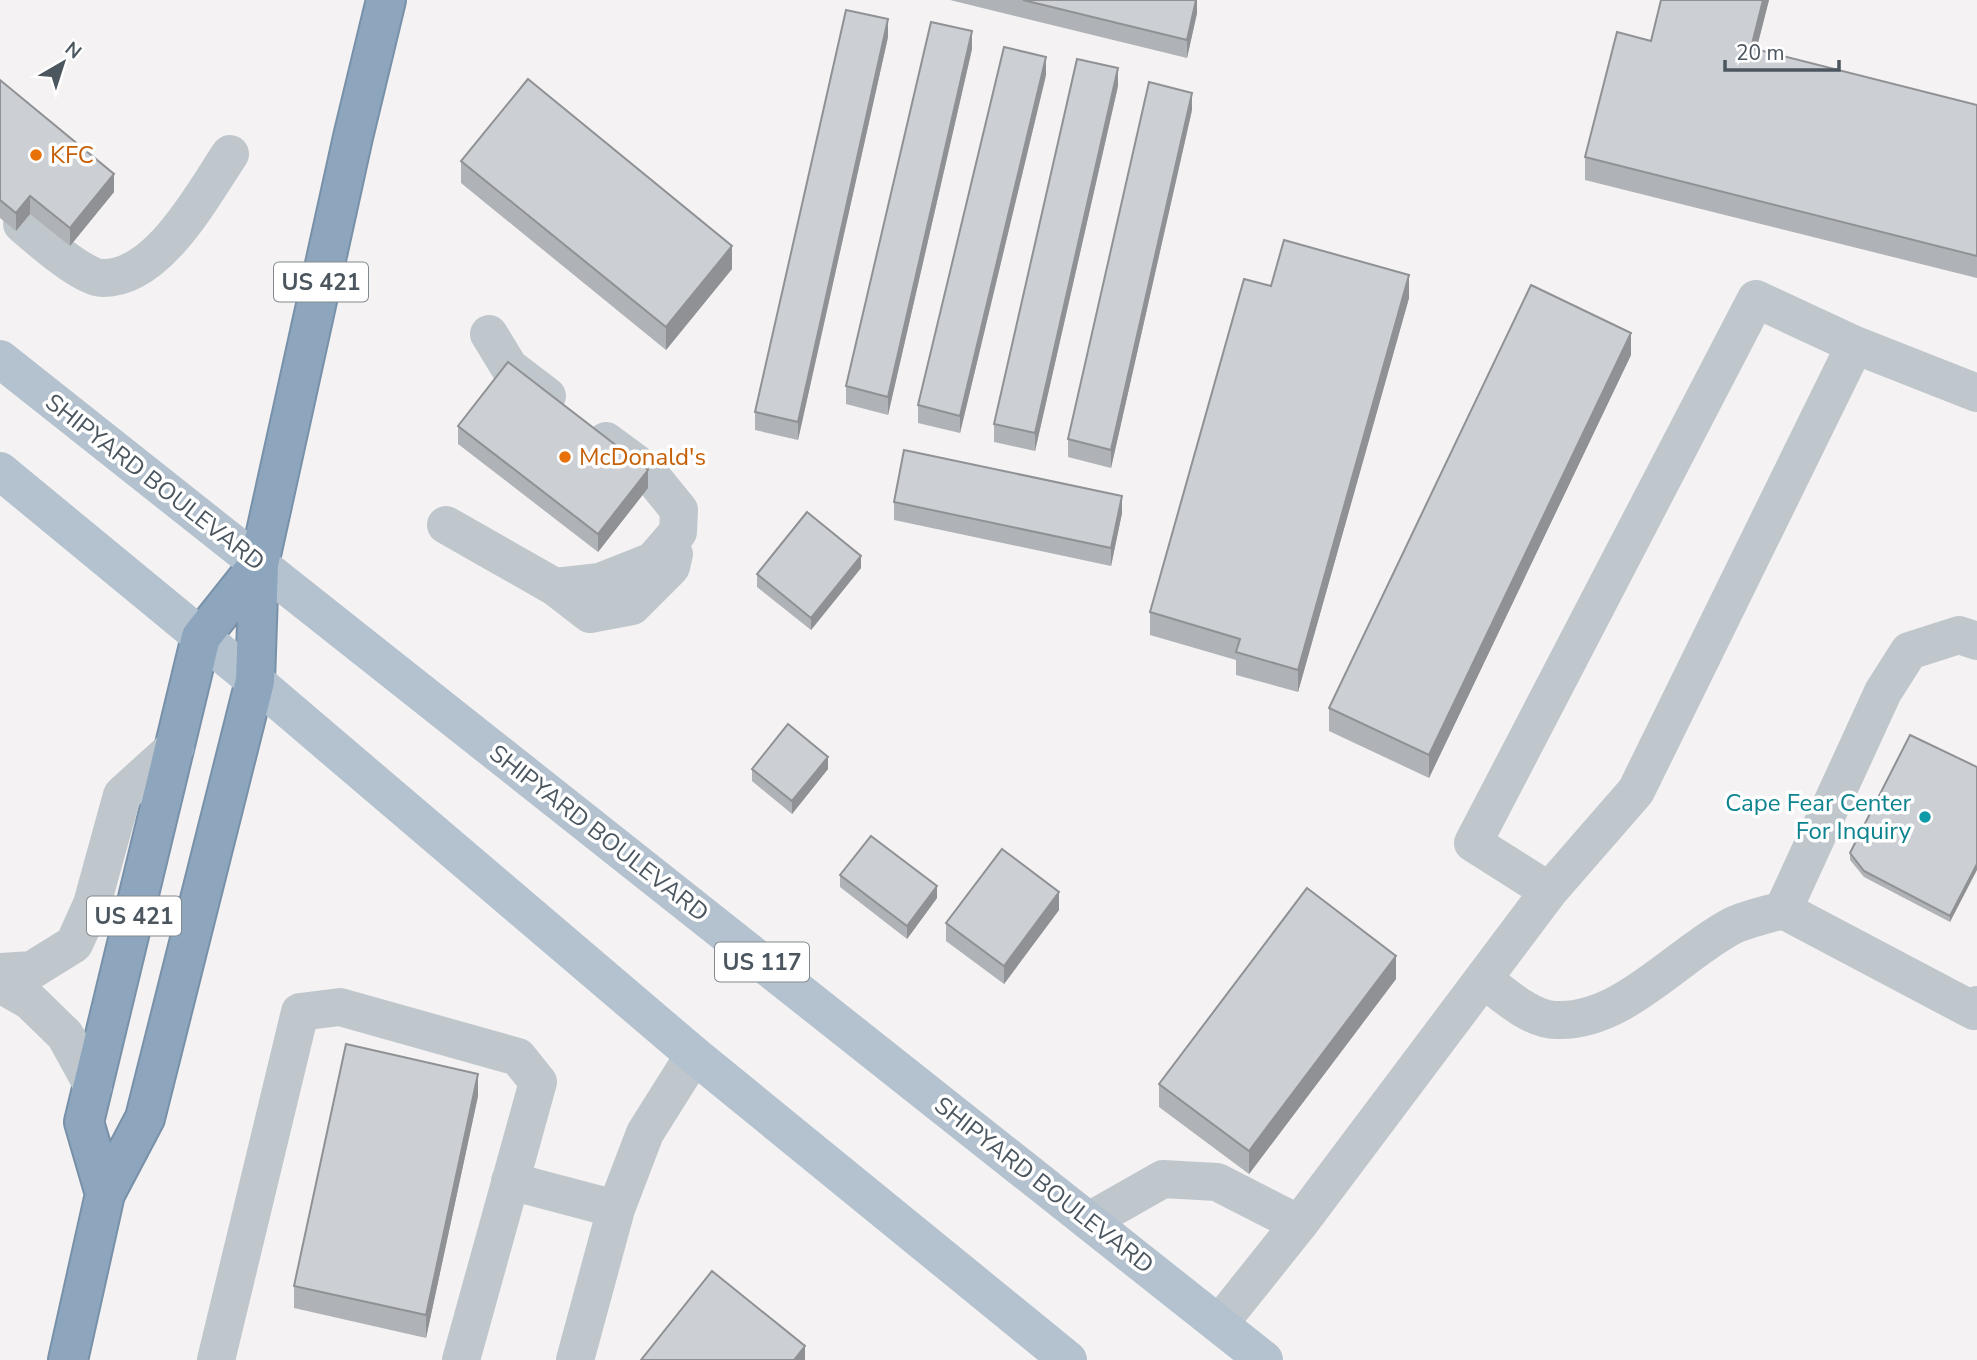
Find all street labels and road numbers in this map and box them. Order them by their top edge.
road number: US 421 [274,262,368,302]
street label: SHIPYARD BOULEVARD [39,386,271,578]
street label: SHIPYARD BOULEVARD [483,737,715,929]
road number: US 421 [87,897,181,936]
road number: US 117 [715,942,809,981]
street label: SHIPYARD BOULEVARD [928,1089,1160,1281]

